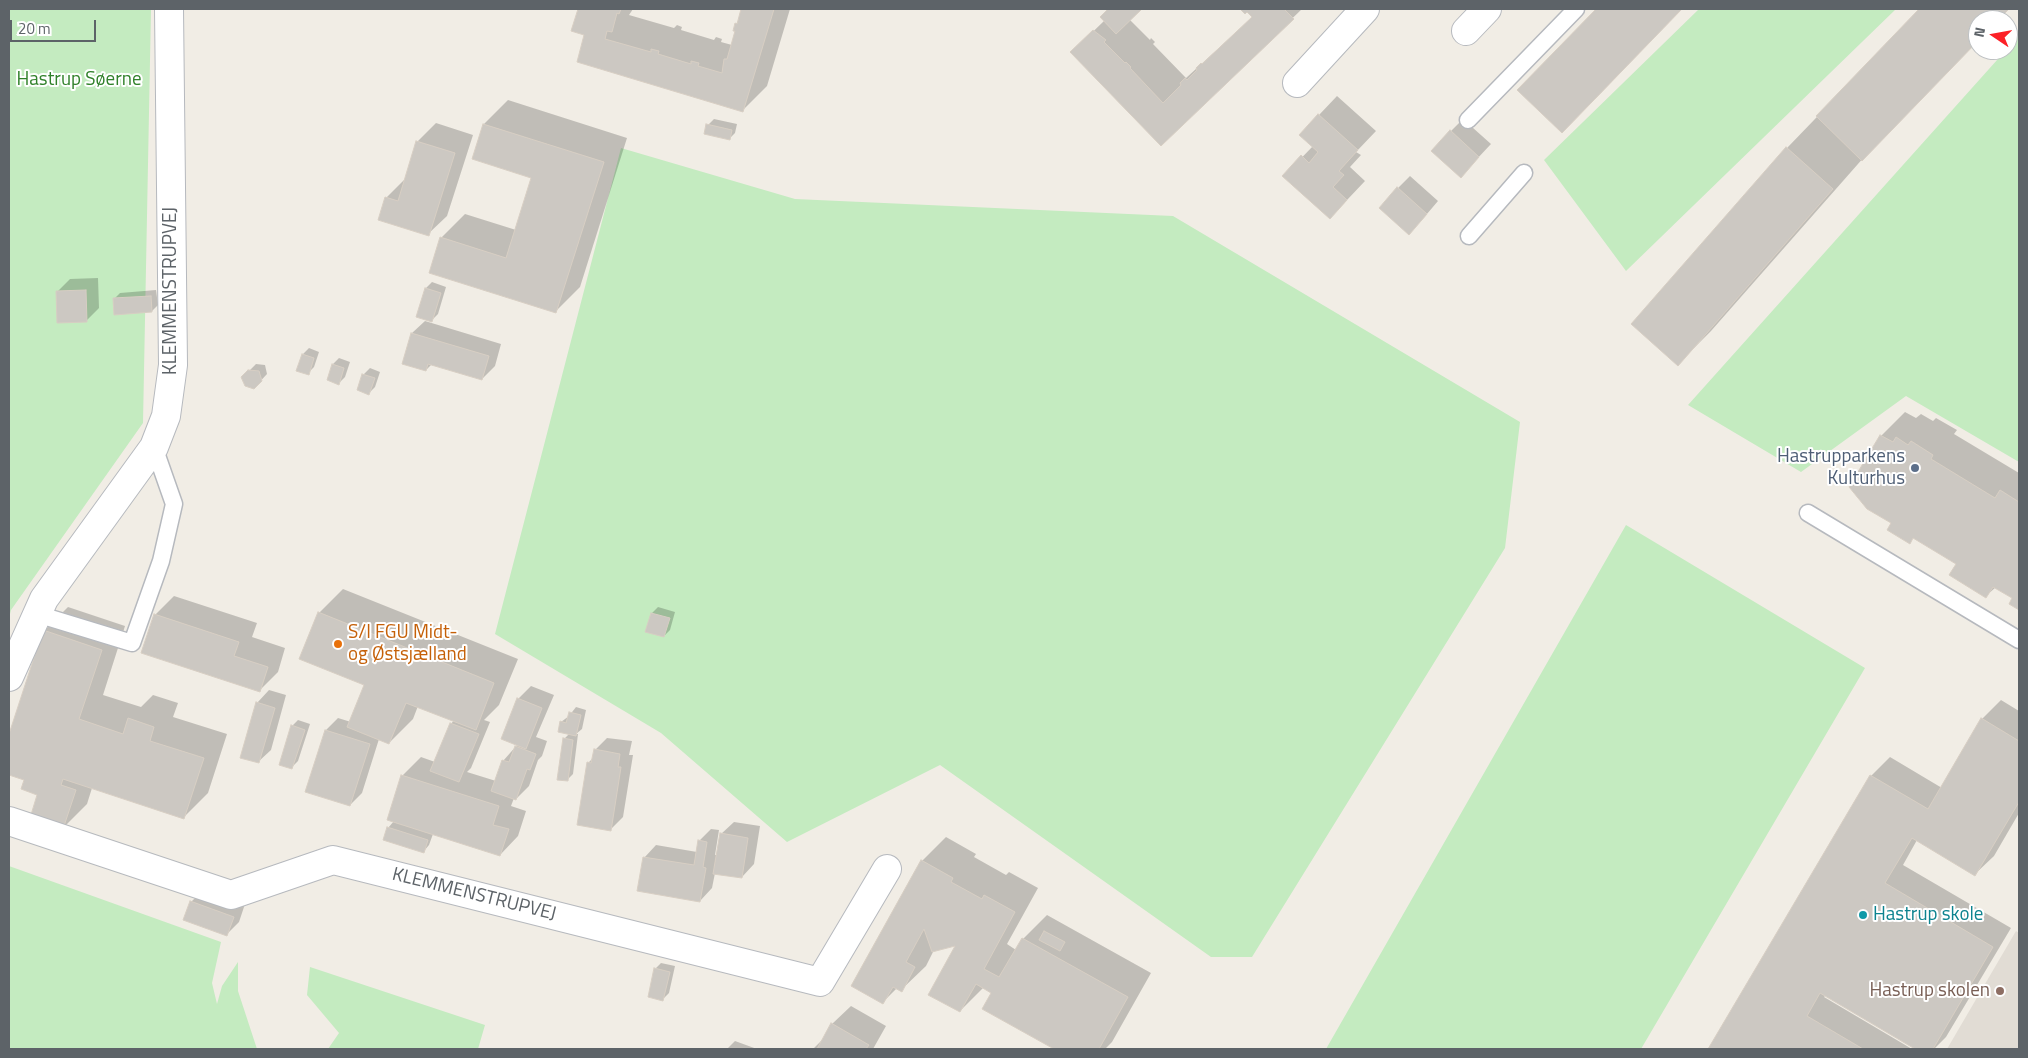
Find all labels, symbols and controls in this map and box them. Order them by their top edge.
scale bar [12,10,99,42]
north arrow [1968,10,2018,60]
text: 20 m [18,17,51,40]
text: N [1968,25,1990,39]
park label: Hastrup Søerne [16,69,142,91]
street label: KLEMMENSTRUPVEJ [160,207,182,375]
place label: Hastrupparkens Kulturhus [1777,446,1905,490]
marker: Hastrupparkens Kulturhus [1909,462,1921,474]
place label: S/I FGU Midt- og Østsjælland [348,622,467,666]
marker: S/I FGU Midt- og Østsjælland [332,638,344,650]
street label: KLEMMENSTRUPVEJ [390,864,558,926]
place label: Hastrup skole [1873,904,1983,926]
marker: Hastrup skole [1857,909,1869,921]
place label: Hastrup skolen [1869,980,1990,1002]
marker: Hastrup skolen [1994,985,2006,997]

